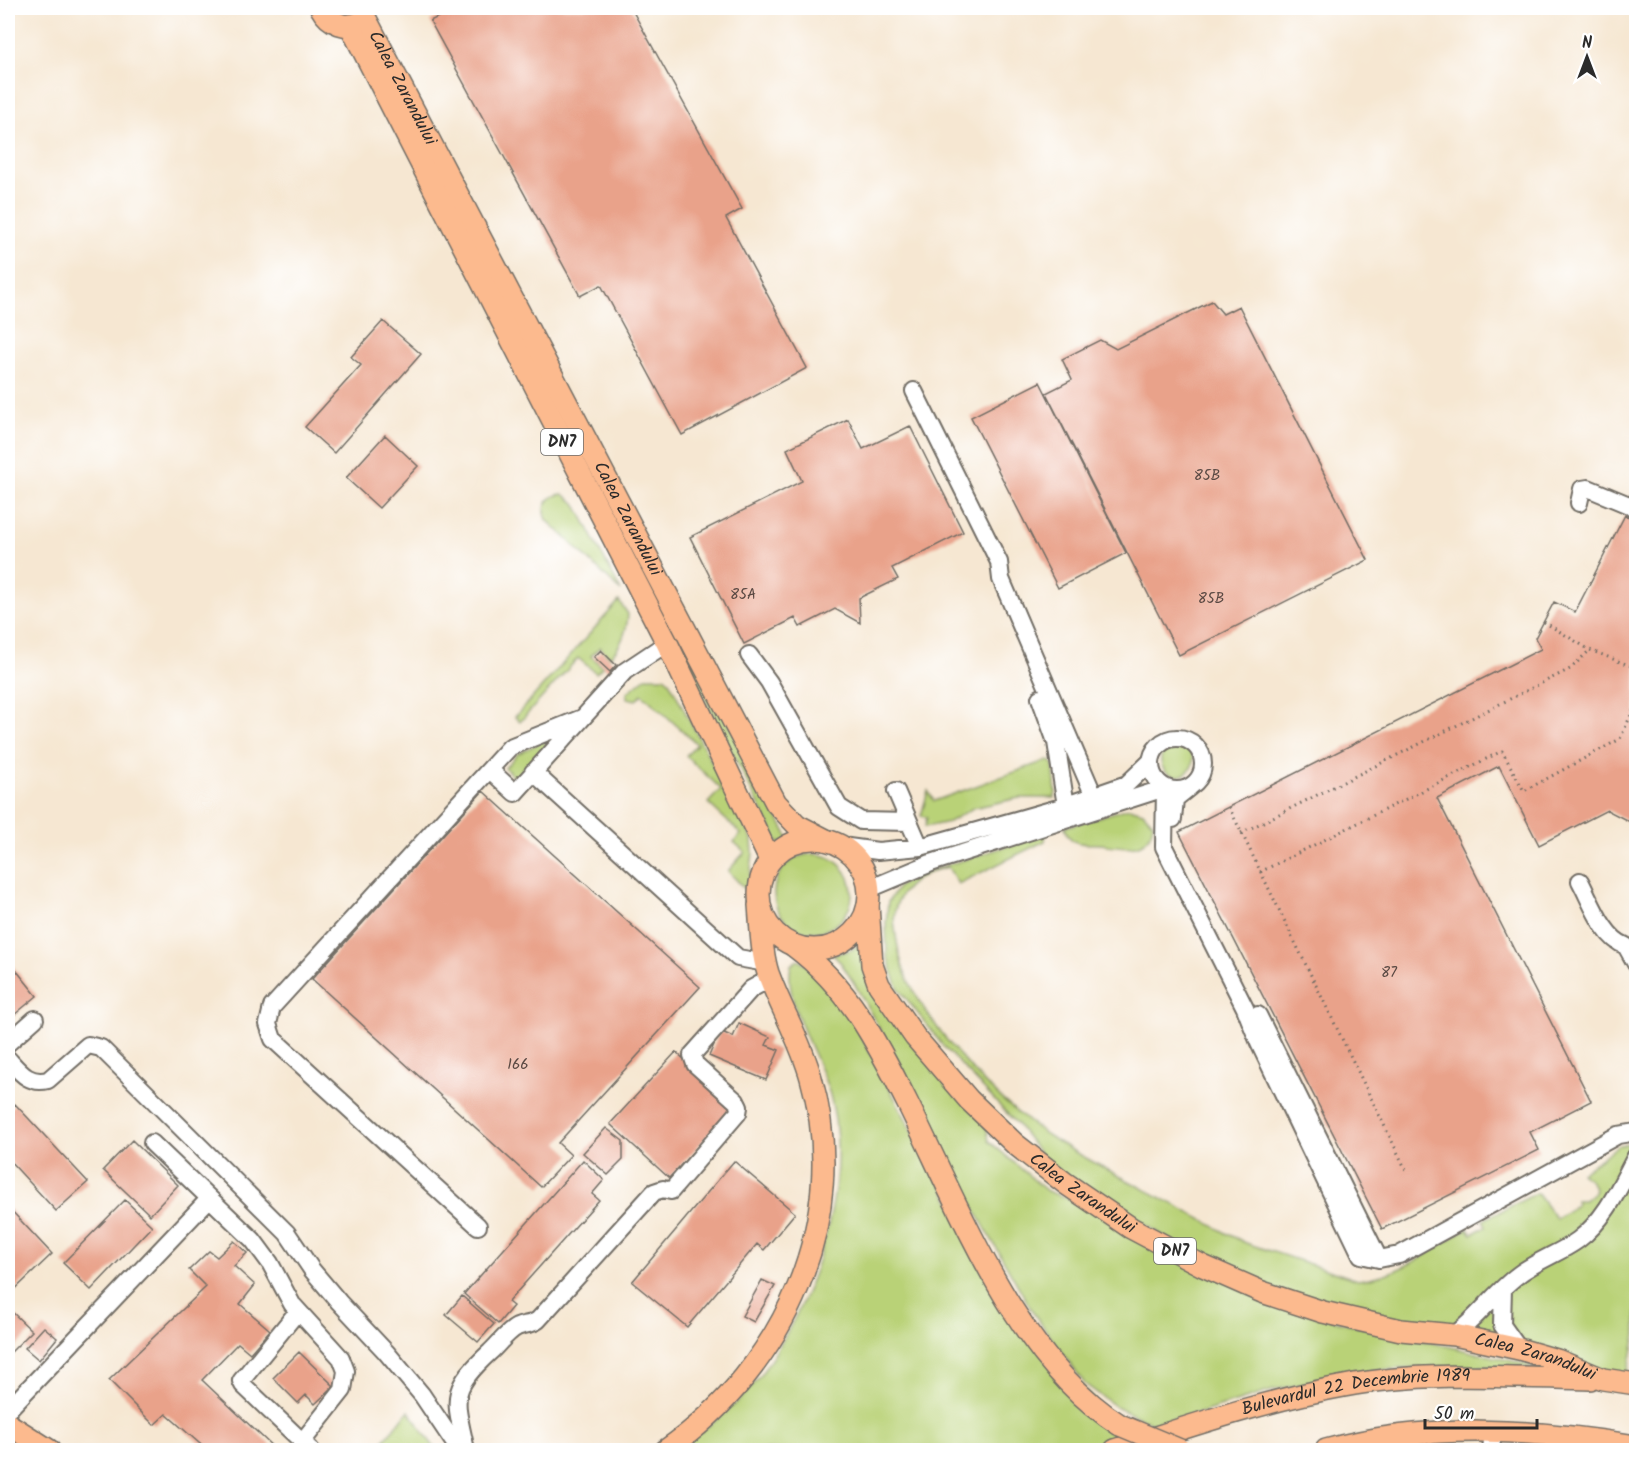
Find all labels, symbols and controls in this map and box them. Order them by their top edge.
street label: Calea Zarandului [360,26,445,151]
north arrow [1557,27,1617,87]
text: N [1582,31,1592,56]
road number: DN7 [541,429,583,455]
street label: Calea Zarandului [585,456,670,582]
house number: 85B [1194,464,1220,488]
house number: 85A [730,583,756,607]
house number: 85B [1198,587,1224,611]
house number: 87 [1381,961,1398,985]
house number: 166 [507,1053,529,1077]
street label: Calea Zarandului [1022,1145,1142,1243]
road number: DN7 [1154,1238,1196,1264]
street label: Calea Zarandului [1472,1325,1601,1389]
street label: Bulevardul 22 Decembrie 1989 [1238,1362,1470,1424]
scale bar [1425,1392,1538,1430]
text: 50 m [1434,1400,1474,1429]

